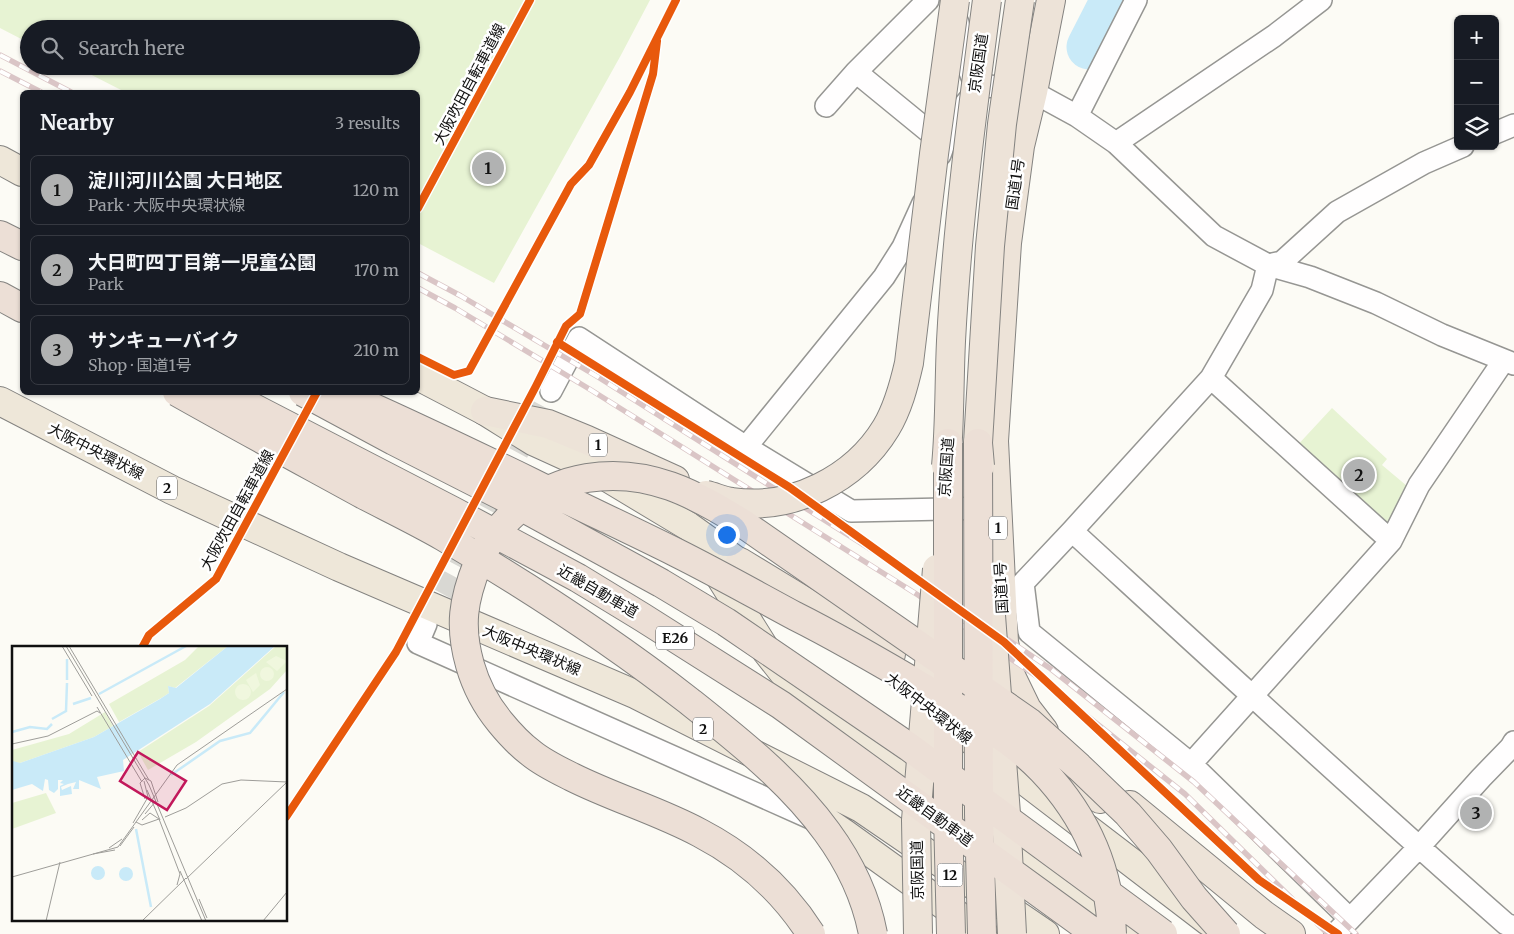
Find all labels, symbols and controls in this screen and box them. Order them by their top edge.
map controls [1454,15,1499,150]
button: + [1454,15,1499,60]
search box [20,20,420,75]
street label: 大阪吹田自転車道線 [429,20,509,148]
street label: 京阪国道 [964,32,992,94]
icon: search [38,34,66,62]
text: Search here [78,36,185,60]
button: − [1454,60,1499,105]
button: layers [1454,105,1499,150]
text: Nearby [40,109,114,136]
text: 3 results [335,113,400,133]
pin: 1 [472,149,504,187]
street label: 国道1号 [1002,157,1028,211]
text: 淀川河川公園 大日地区 [88,168,283,192]
text: 1 [53,180,61,200]
text: 120 m [353,180,399,200]
text: Park · 大阪中央環状線 [88,195,245,215]
text: 大日町四丁目第一児童公園 [88,250,316,274]
text: 2 [52,260,62,280]
text: 170 m [354,260,399,280]
text: Park [88,274,124,294]
text: サンキューバイク [88,328,239,352]
text: 3 [52,340,62,360]
text: 210 m [354,340,399,360]
text: Shop · 国道1号 [88,355,192,375]
street label: 大阪中央環状線 [45,419,147,483]
road number: 1 [589,434,607,456]
street label: 京阪国道 [934,436,958,498]
street label: 大阪吹田自転車道線 [196,446,278,574]
pin: 2 [1343,456,1375,494]
road number: 2 [157,476,177,499]
road number: 1 [989,516,1007,540]
your location [714,522,740,548]
street label: 近畿自動車道 [554,560,642,622]
street label: 国道1号 [990,562,1012,614]
street label: 大阪中央環状線 [480,621,584,679]
road number: E26 [656,626,694,650]
inset map [12,646,288,922]
street label: 大阪中央環状線 [882,668,976,748]
road number: 2 [693,718,713,741]
street label: 近畿自動車道 [893,782,977,850]
pin: 3 [1460,794,1492,832]
street label: 京阪国道 [907,840,927,900]
road number: 12 [938,864,962,886]

